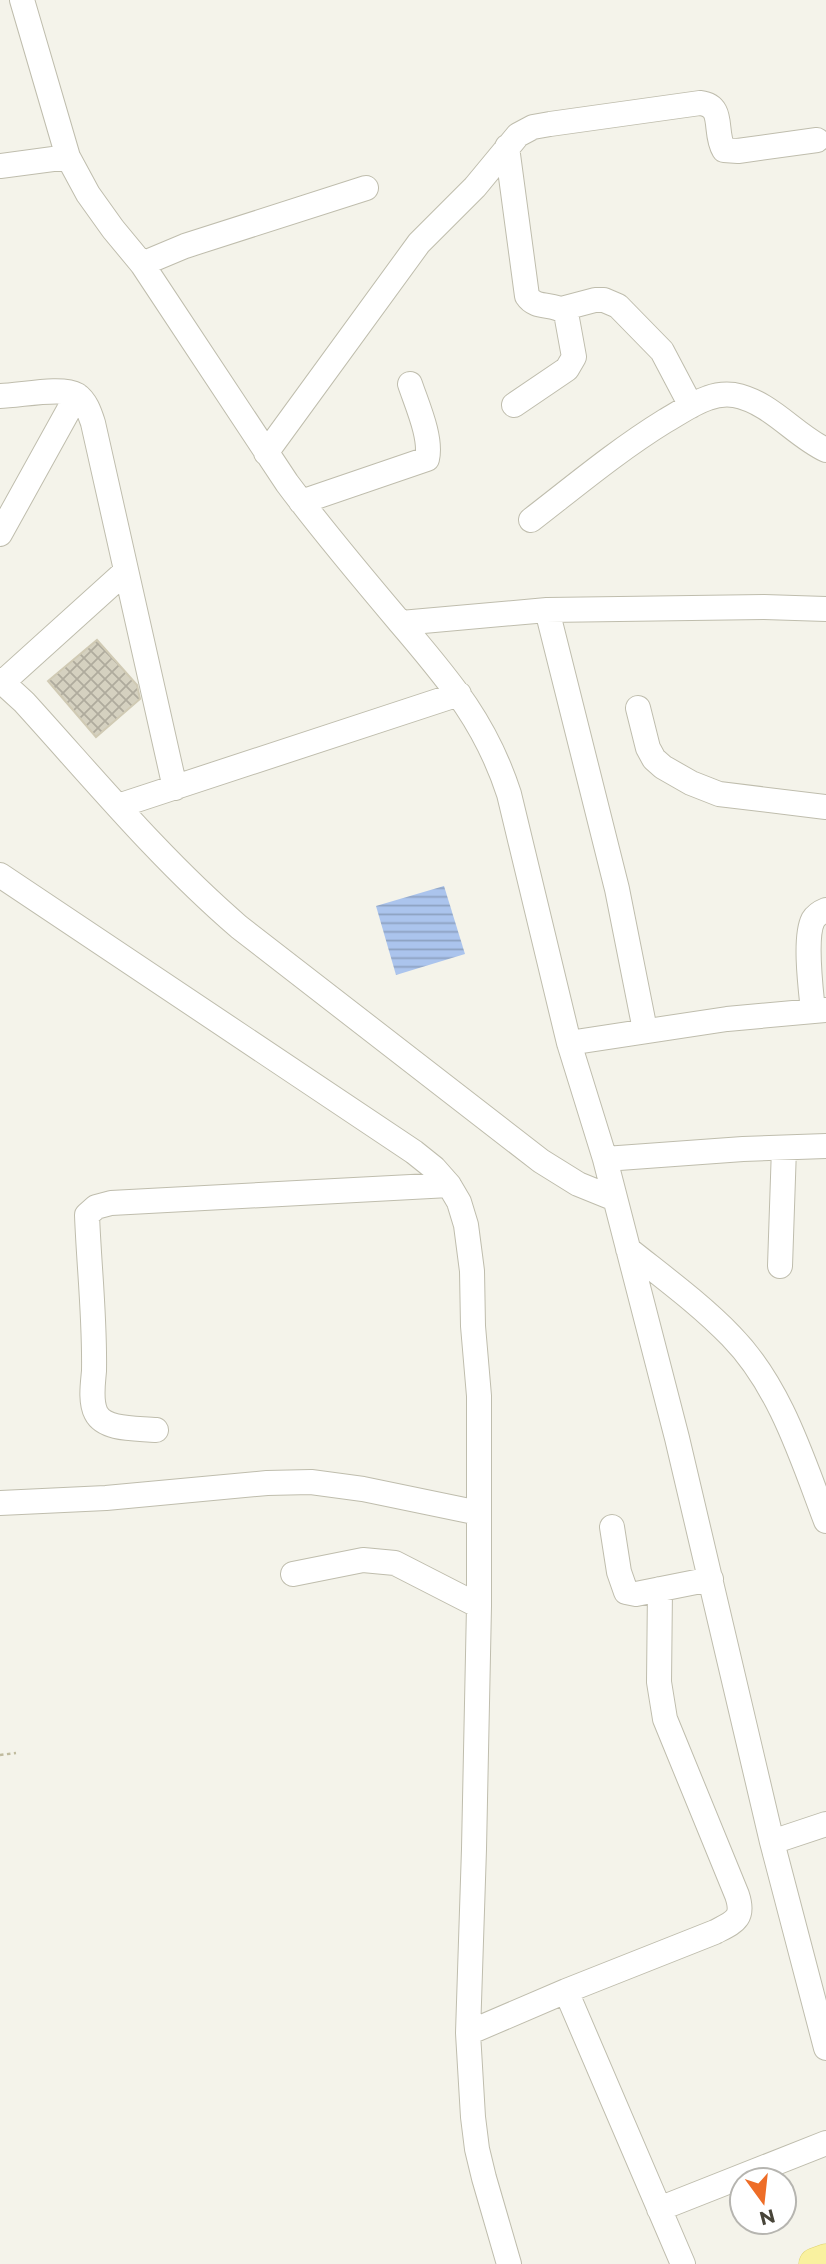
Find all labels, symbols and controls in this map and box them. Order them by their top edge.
north arrow [728,2166,798,2236]
text: N [757,2204,778,2230]

